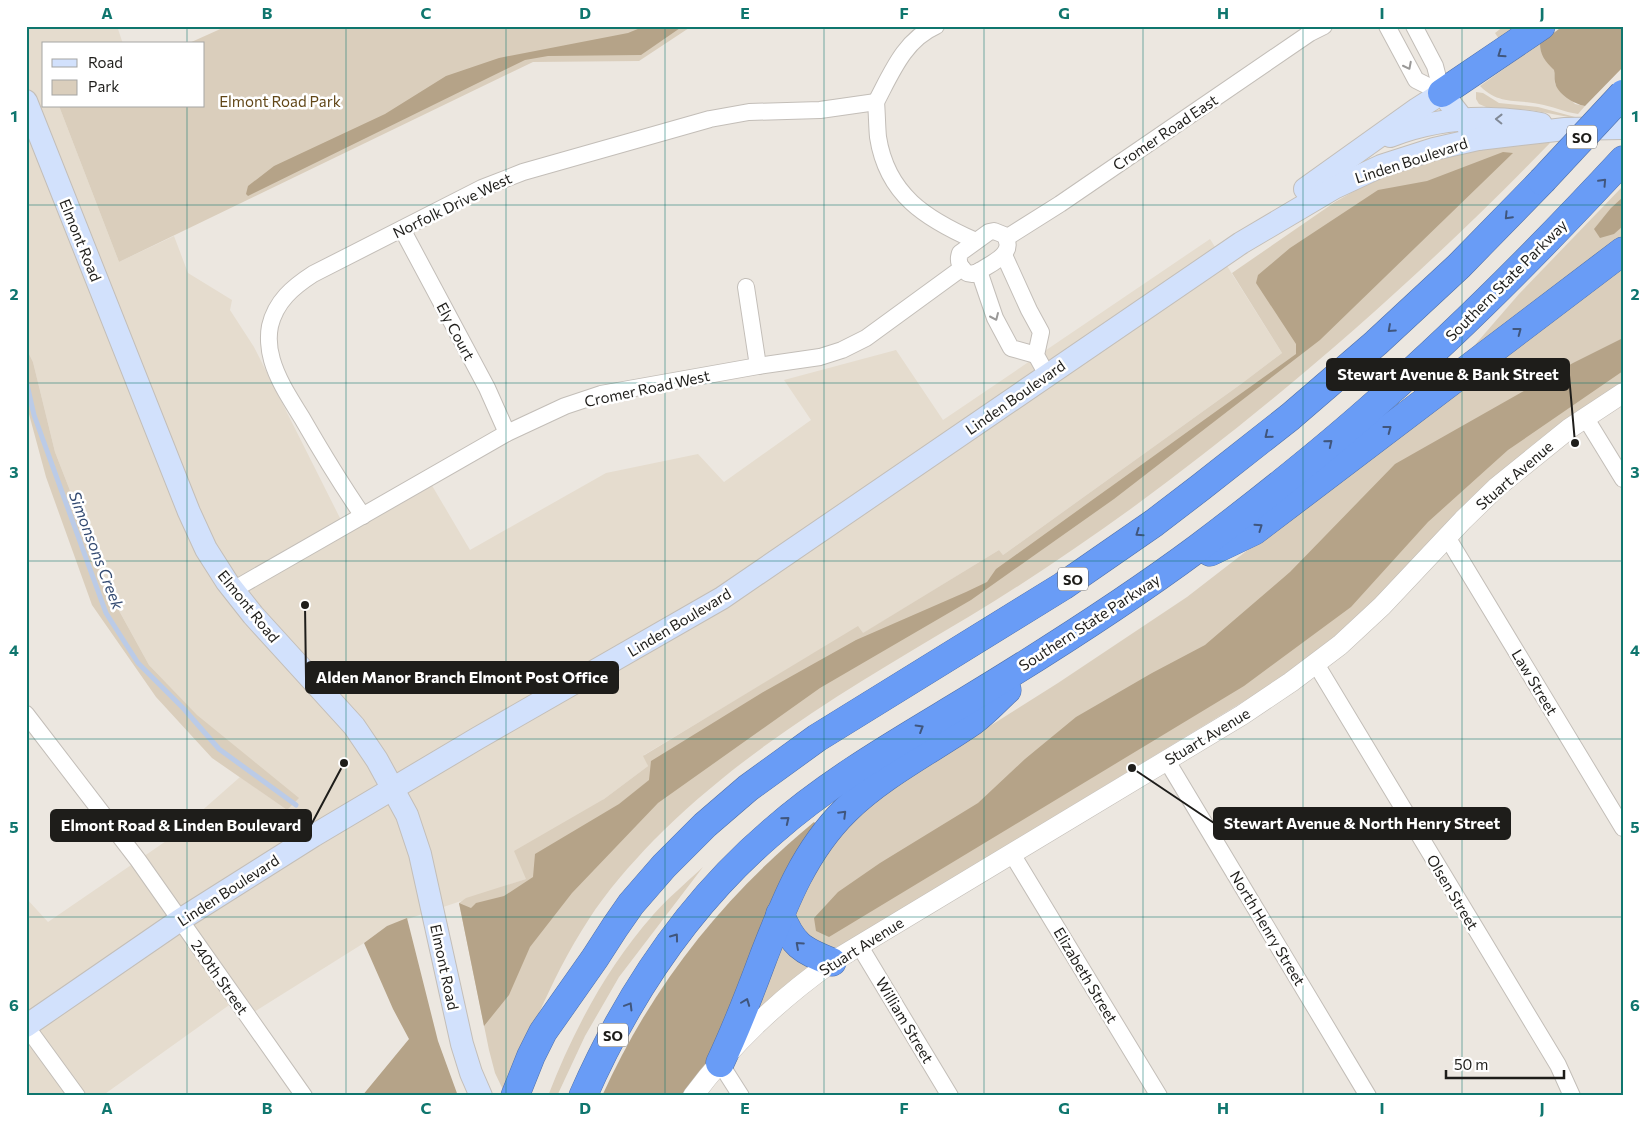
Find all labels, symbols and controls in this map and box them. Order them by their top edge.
text: A [101,3,113,22]
text: B [262,3,273,22]
text: C [421,3,432,22]
text: D [579,3,591,22]
text: E [740,3,750,22]
text: F [899,3,909,22]
text: G [1058,3,1070,22]
text: H [1217,3,1229,22]
text: I [1379,3,1385,22]
text: J [1539,3,1545,22]
legend [42,42,205,108]
one-way arrow [1497,48,1506,57]
text: Road [88,53,123,71]
one-way arrow [1402,61,1412,70]
text: Park [88,77,119,95]
street label: Cromer Road East [1109,90,1221,174]
park label: Elmont Road Park [219,92,341,110]
text: 1 [10,106,18,125]
text: 1 [1631,106,1639,125]
one-way arrow [1495,114,1503,124]
road number: SO [1567,125,1597,148]
street label: Linden Boulevard [1352,133,1470,187]
street label: Norfolk Drive West [390,168,514,242]
one-way arrow [1597,179,1606,188]
street label: Elmont Road [56,196,106,284]
one-way arrow [1505,210,1514,219]
street label: Southern State Parkway [1442,215,1571,344]
text: 2 [9,284,19,303]
text: 2 [1630,284,1640,303]
street label: Ely Court [433,299,479,363]
one-way arrow [989,312,1000,321]
one-way arrow [1388,323,1397,332]
one-way arrow [1512,328,1521,336]
street label: Linden Boulevard [962,356,1068,438]
callout: Stewart Avenue & Bank Street [1327,359,1569,390]
text: Stewart Avenue & Bank Street [1337,364,1559,383]
street label: Cromer Road West [583,366,711,410]
one-way arrow [1382,426,1392,435]
one-way arrow [1264,429,1273,438]
street label: Stuart Avenue [1472,437,1556,513]
one-way arrow [1324,440,1333,449]
text: 3 [9,462,19,481]
text: 3 [1630,462,1640,481]
water label: Simonsons Creek [66,488,128,612]
one-way arrow [1253,524,1263,533]
one-way arrow [1135,527,1145,536]
street label: Elmont Road [214,566,284,646]
road number: SO [1058,568,1088,590]
street label: Southern State Parkway [1015,570,1163,674]
street label: Linden Boulevard [624,584,734,660]
text: 4 [9,640,19,659]
text: 4 [1630,640,1640,659]
street label: Law Street [1508,646,1562,718]
callout: Alden Manor Branch Elmont Post Office [306,662,618,693]
text: Alden Manor Branch Elmont Post Office [316,667,608,686]
street label: Stuart Avenue [1161,704,1253,768]
one-way arrow [915,725,924,735]
callout: Stewart Avenue & North Henry Street [1214,808,1510,839]
callout: Elmont Road & Linden Boulevard [51,810,311,841]
one-way arrow [837,810,846,819]
text: Stewart Avenue & North Henry Street [1224,813,1500,832]
text: Elmont Road & Linden Boulevard [61,815,301,834]
one-way arrow [781,816,790,825]
text: 5 [9,817,19,836]
text: 5 [1630,817,1640,836]
street label: Linden Boulevard [174,850,282,930]
street label: Olsen Street [1423,851,1483,933]
street label: North Henry Street [1227,867,1309,989]
street label: Stuart Avenue [816,913,907,979]
street label: Elmont Road [427,922,463,1012]
street label: Elizabeth Street [1050,924,1122,1026]
one-way arrow [669,933,678,943]
street label: 240th Street [188,936,252,1018]
one-way arrow [796,942,805,951]
street label: William Street [872,974,938,1066]
text: 6 [9,995,19,1014]
text: 6 [1630,995,1640,1014]
one-way arrow [740,998,750,1007]
one-way arrow [623,1002,633,1011]
road number: SO [598,1024,628,1046]
scale bar [1446,1047,1564,1079]
text: 50 m [1454,1055,1488,1073]
text: A [101,1098,113,1117]
text: B [262,1098,273,1117]
text: C [421,1098,432,1117]
text: D [579,1098,591,1117]
text: E [740,1098,750,1117]
text: F [899,1098,909,1117]
text: G [1058,1098,1070,1117]
text: H [1217,1098,1229,1117]
text: I [1379,1098,1385,1117]
text: J [1539,1098,1545,1117]

